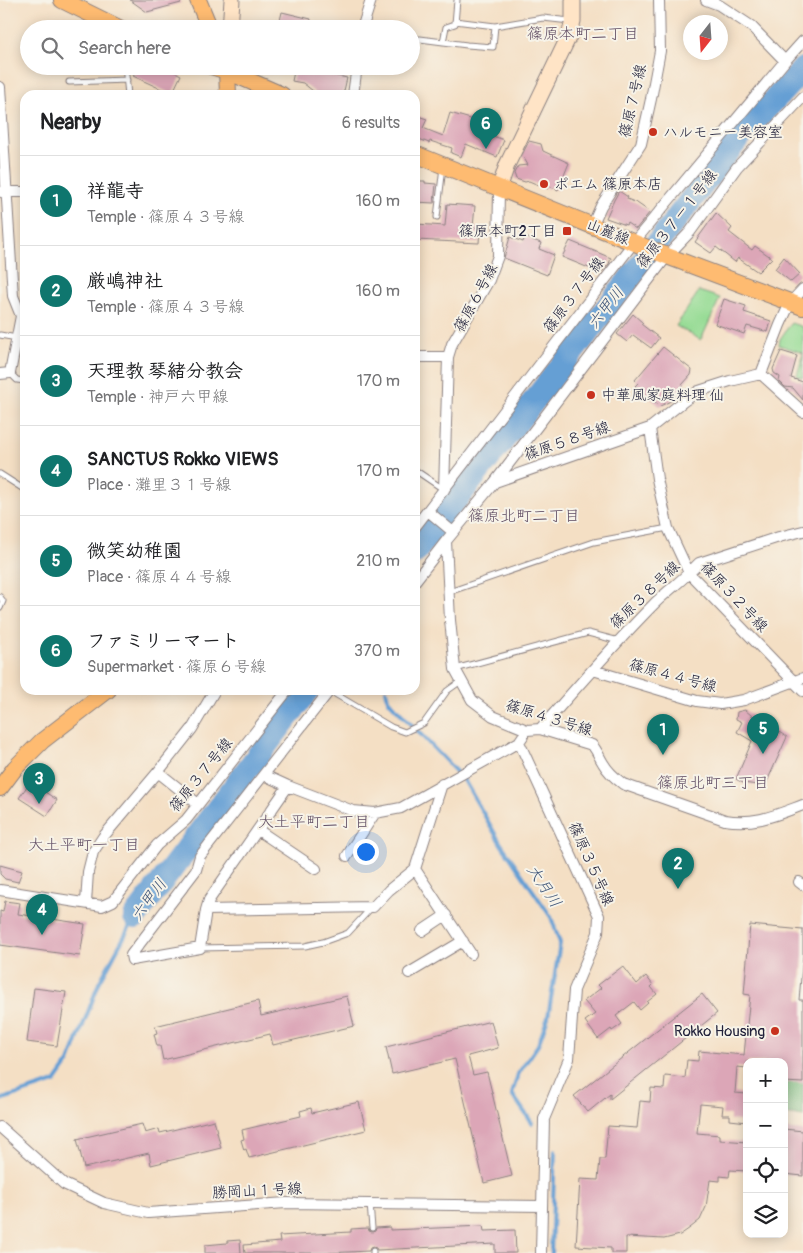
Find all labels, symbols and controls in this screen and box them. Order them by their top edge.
north arrow [683,15,728,60]
search box [20,20,420,75]
district label: 篠原本町二丁目 [527,24,639,44]
icon: search [38,34,66,62]
text: Search here [78,36,171,60]
street label: 篠原７号線 [615,62,651,140]
pin: 6 [470,108,502,149]
text: Nearby [40,109,101,136]
text: 6 results [342,113,400,133]
place label: ハルモニー美容室 [663,123,783,142]
marker: ハルモニー美容室 [647,126,659,138]
street label: 篠原３７－１号線 [633,166,721,272]
place label: ポエム 篠原本店 [554,175,662,194]
marker: ポエム 篠原本店 [538,178,550,190]
text: 祥龍寺 [87,179,144,203]
text: 1 [53,191,59,211]
text: 160 m [356,191,400,211]
text: Temple · 篠原４３号線 [87,207,244,227]
street label: 山麓線 [584,215,632,249]
place label: 篠原本町2丁目 [459,222,557,241]
marker: 篠原本町2丁目 [561,225,573,237]
street label: 篠原３７号線 [539,253,609,337]
street label: 篠原６号線 [450,260,502,336]
text: 厳嶋神社 [87,269,163,293]
text: 2 [52,281,60,301]
text: 160 m [356,281,400,301]
water label: 六甲川 [583,283,629,333]
text: Temple · 篠原４３号線 [87,297,244,317]
text: 天理教 琴緒分教会 [87,359,243,383]
text: 3 [52,371,60,391]
text: 170 m [357,371,400,391]
place label: 中華風家庭料理 仙 [601,386,724,405]
text: Temple · 神戸六甲線 [87,387,228,407]
marker: 中華風家庭料理 仙 [585,389,597,401]
street label: 篠原５８号線 [521,417,613,465]
text: SANCTUS Rokko VIEWS [87,447,279,471]
text: 4 [51,461,61,481]
text: 170 m [357,461,400,481]
text: Place · 灘里３１号線 [87,475,231,495]
district label: 篠原北町二丁目 [468,506,580,526]
text: 微笑幼稚園 [87,539,182,563]
text: 5 [52,551,60,571]
text: 210 m [356,551,400,571]
street label: 篠原３８号線 [606,557,684,633]
street label: 篠原３２号線 [696,558,772,636]
text: Place · 篠原４４号線 [87,567,231,587]
text: ファミリーマート [87,629,240,653]
text: 6 [51,641,61,661]
text: 370 m [354,641,400,661]
street label: 篠原４４号線 [627,655,719,697]
text: Supermarket · 篠原６号線 [87,657,266,677]
street label: 篠原４３号線 [503,696,595,740]
pin: 5 [747,713,779,754]
pin: 1 [647,714,679,755]
street label: 篠原３７号線 [165,734,237,816]
pin: 3 [23,763,55,804]
district label: 篠原北町三丁目 [657,773,769,793]
district label: 大土平町二丁目 [258,812,370,832]
street label: 篠原３５号線 [564,819,618,909]
district label: 大土平町一丁目 [28,835,140,855]
your location [353,839,379,865]
pin: 2 [662,848,694,889]
water label: 大月川 [522,861,566,911]
water label: 六甲川 [127,875,171,925]
pin: 4 [26,894,58,935]
place label: Rokko Housing [674,1022,765,1041]
marker: Rokko Housing [769,1025,781,1037]
map controls [743,1058,788,1238]
button: + [743,1058,788,1103]
button: − [743,1103,788,1148]
button: locate [743,1148,788,1193]
street label: 勝岡山１号線 [212,1179,302,1203]
button: layers [743,1193,788,1238]

